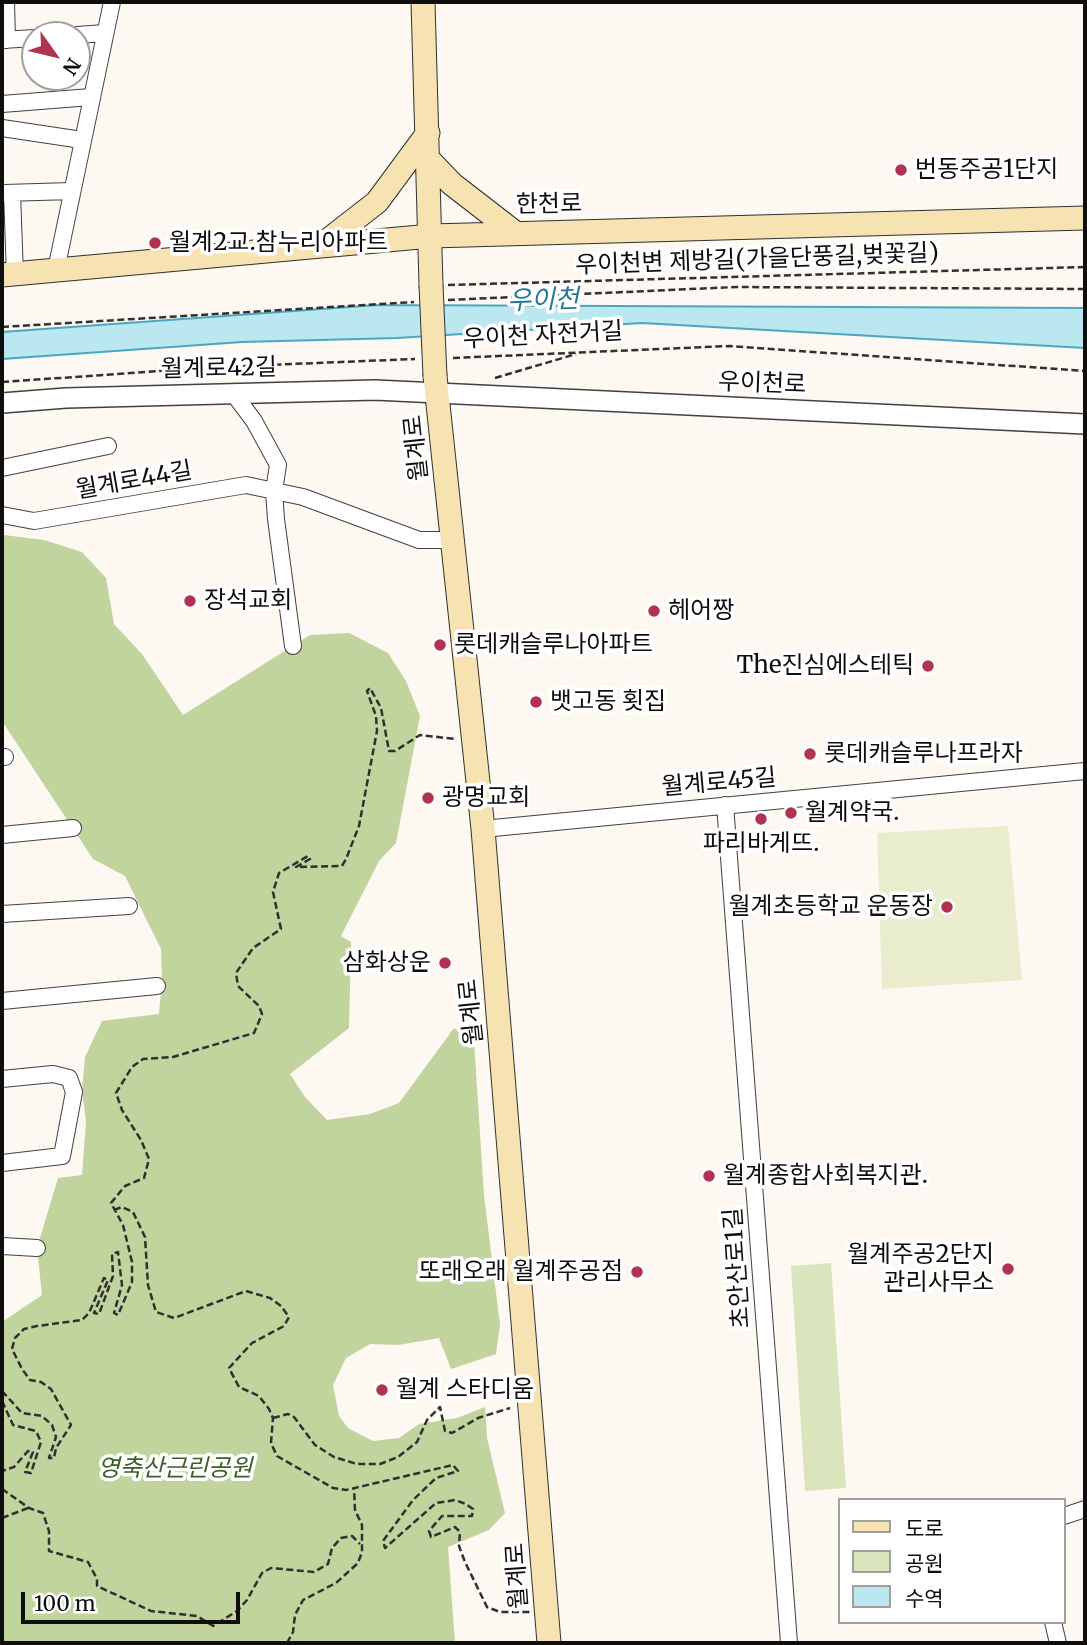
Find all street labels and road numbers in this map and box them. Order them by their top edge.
street label: 한천로 [516,190,582,220]
street label: 우이천변 제방길(가을단풍길,벚꽃길) [575,239,939,281]
street label: 우이천 자전거길 [462,317,624,355]
street label: 월계로42길 [161,354,277,384]
street label: 우이천로 [717,368,807,400]
street label: 월계로 [399,414,435,482]
street label: 월계로44길 [73,457,195,505]
street label: 월계로45길 [660,764,778,802]
street label: 월계로 [454,978,490,1046]
street label: 초안산로1길 [719,1207,757,1329]
street label: 월계로 [501,1542,535,1610]

